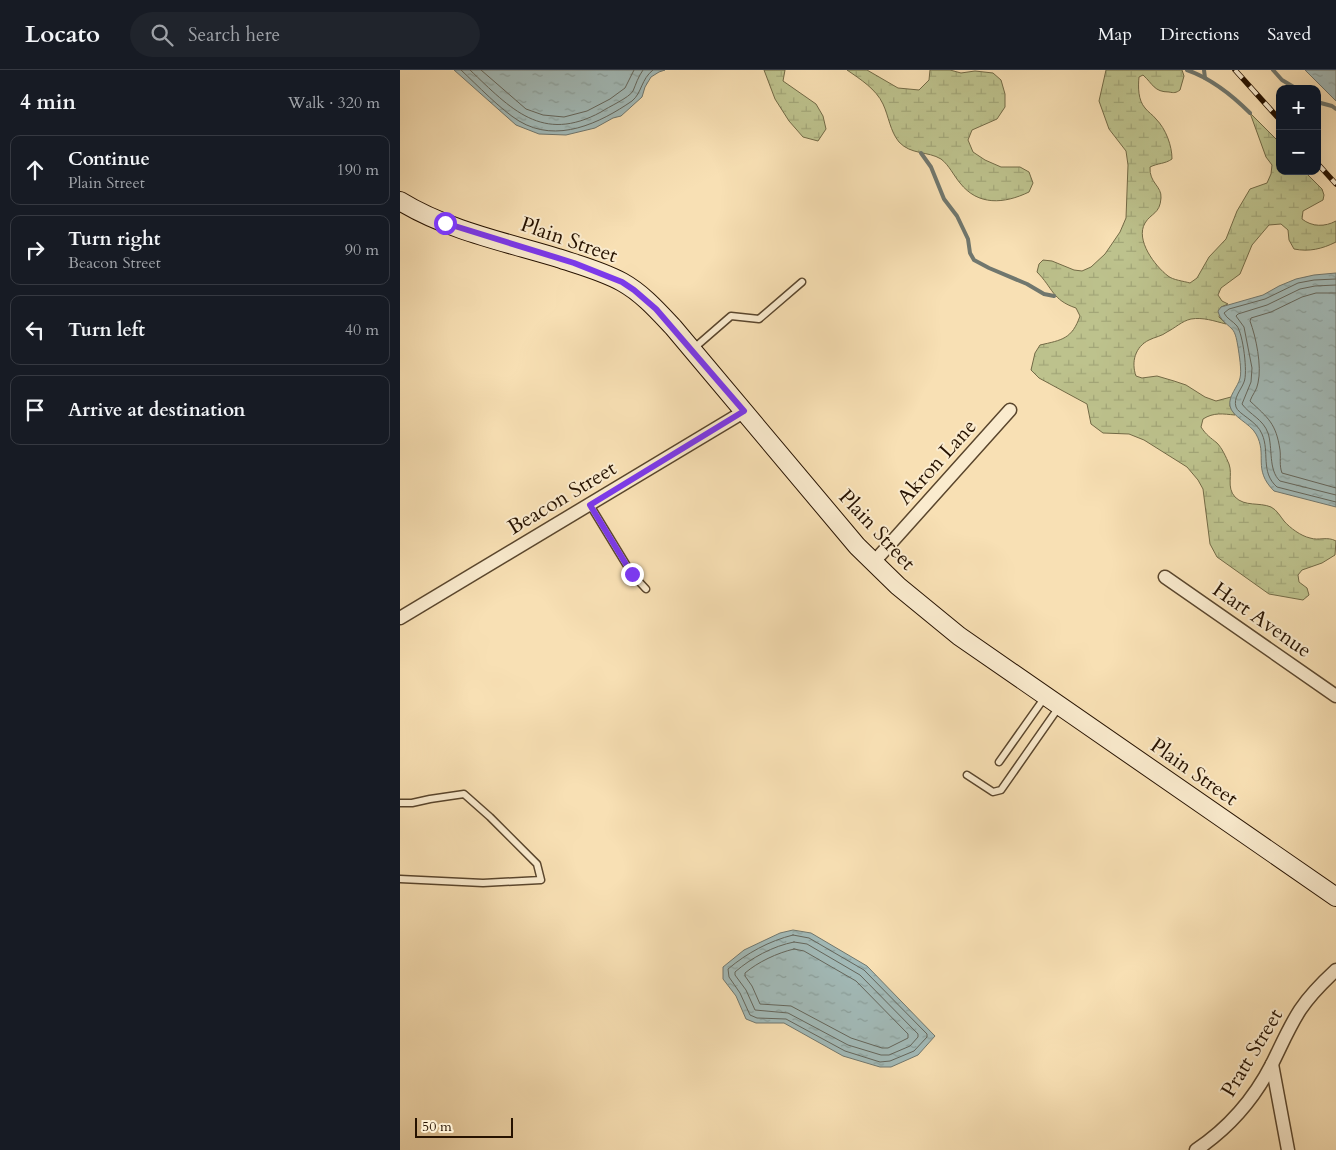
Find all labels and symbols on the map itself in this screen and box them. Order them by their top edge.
street label: Plain Street [517,210,622,270]
route start [434,212,457,235]
street label: Akron Lane [891,413,983,511]
street label: Beacon Street [502,454,622,542]
street label: Plain Street [832,483,922,577]
route end [621,563,644,586]
street label: Hart Avenue [1207,575,1317,665]
street label: Plain Street [1144,731,1244,813]
street label: Pratt Street [1214,1003,1290,1103]
scale bar [415,1115,512,1138]

